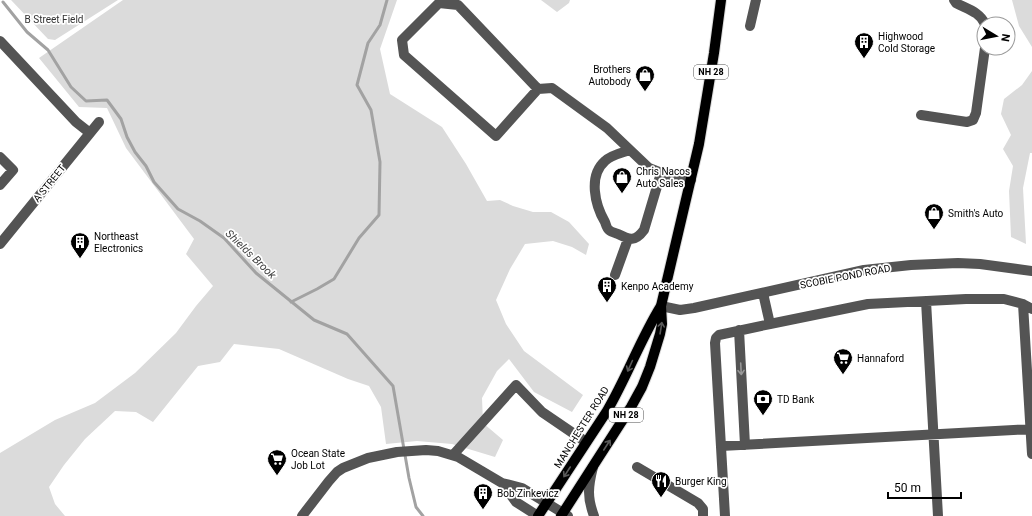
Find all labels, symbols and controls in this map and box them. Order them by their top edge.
park label: B Street Field [25,14,83,25]
north arrow [976,16,1016,56]
building icon: Highwood Cold Storage [853,31,875,59]
place label: Highwood Cold Storage [878,31,935,54]
text: N [998,33,1012,43]
place label: Brothers Autobody [588,64,631,87]
shop icon: Brothers Autobody [634,64,656,92]
road number: NH 28 [694,65,728,79]
street label: A STREET [31,163,68,204]
shop icon: Chris Nacos Auto Sales [611,166,633,194]
place label: Chris Nacos Auto Sales [636,166,690,189]
shop icon: Smith's Auto [923,202,945,230]
place label: Smith's Auto [948,208,1004,219]
water label: Shields Brook [223,227,279,282]
building icon: Northeast Electronics [69,231,91,259]
place label: Northeast Electronics [94,231,143,254]
street label: SCOBIE POND ROAD [799,262,891,291]
building icon: Kenpo Academy [596,275,618,303]
place label: Kenpo Academy [621,281,694,292]
one-way arrow [657,322,665,335]
supermarket icon: Hannaford [832,347,854,375]
place label: Hannaford [857,353,904,364]
one-way arrow [626,359,633,371]
one-way arrow [737,362,745,375]
street label: MANCHESTER ROAD [552,384,611,470]
bank icon: TD Bank [752,388,774,416]
place label: TD Bank [777,394,815,405]
road number: NH 28 [609,408,643,422]
one-way arrow [603,439,611,451]
supermarket icon: Ocean State Job Lot [266,448,288,476]
place label: Ocean State Job Lot [291,448,345,471]
one-way arrow [563,466,571,477]
restaurant icon: Burger King [650,470,672,498]
scale bar [888,474,961,500]
place label: Burger King [675,476,727,487]
text: 50 m [894,481,921,495]
building icon: Bob Zinkevicz [472,482,494,510]
place label: Bob Zinkevicz [497,488,559,499]

